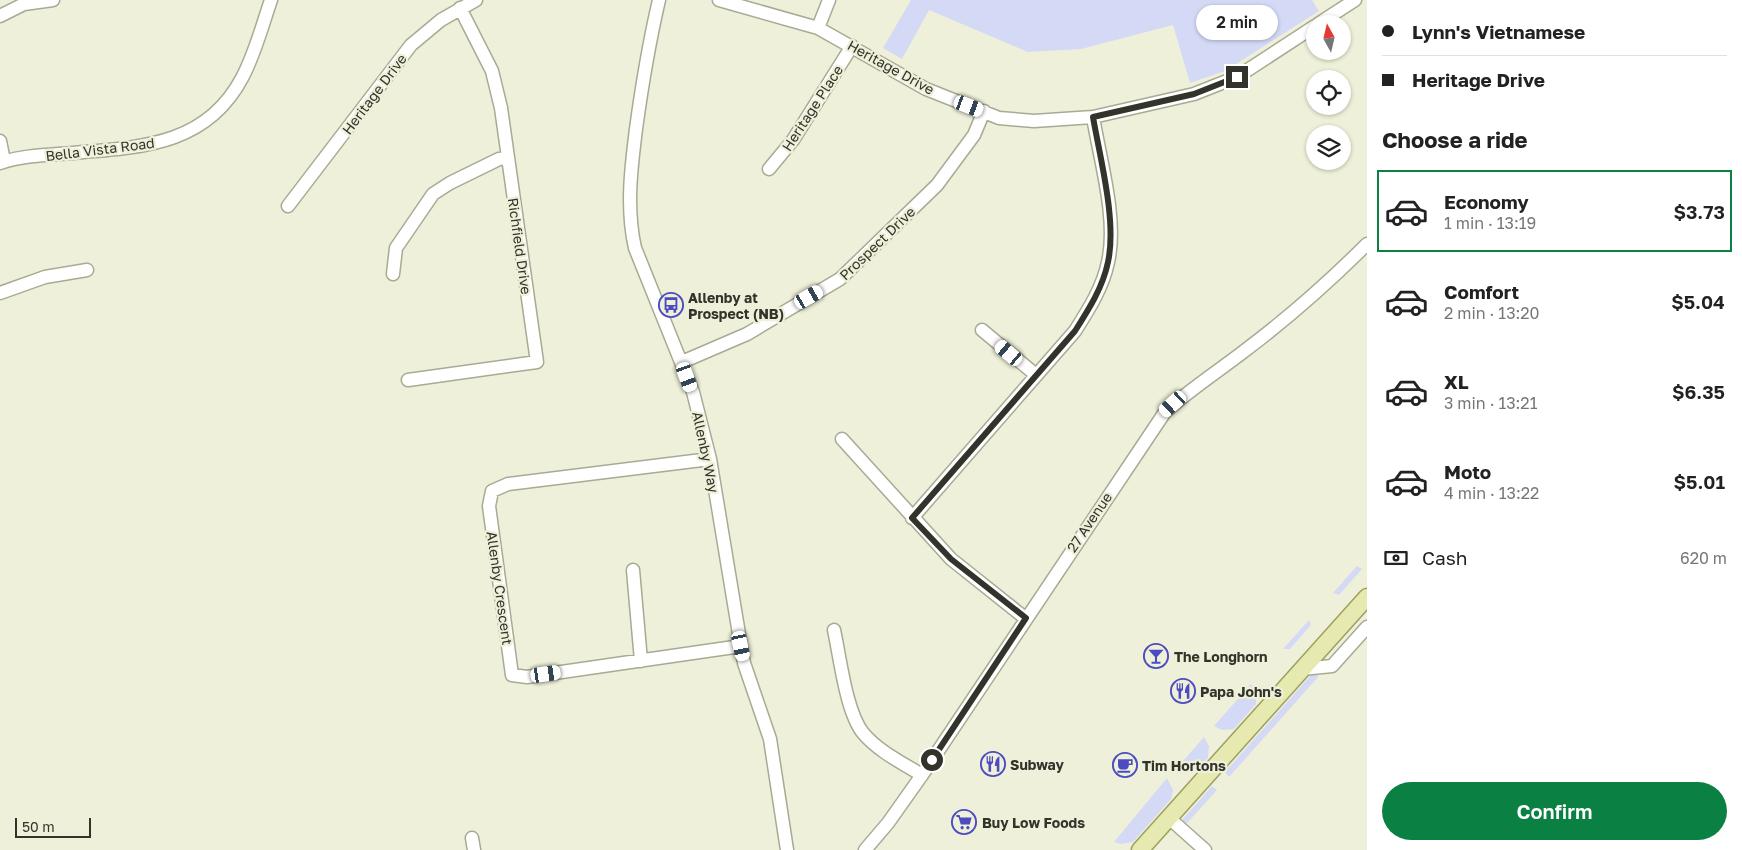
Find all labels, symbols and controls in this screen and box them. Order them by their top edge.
callout: 2 min [1196,5,1278,40]
text: 2 min [1216,12,1258,32]
north arrow [1306,15,1351,60]
map controls [1306,15,1351,170]
text: Lynn's Vietnamese [1412,20,1585,43]
street label: Heritage Drive [845,36,937,98]
street label: Heritage Drive [338,50,410,138]
street label: Heritage Place [778,62,846,154]
route end [1226,66,1248,88]
text: Heritage Drive [1412,68,1545,91]
button: locate [1306,70,1351,115]
car [952,94,985,118]
button: layers [1306,125,1351,170]
text: Choose a ride [1382,126,1528,153]
street label: Bella Vista Road [45,134,155,164]
icon: car [1384,189,1429,234]
text: Economy [1444,190,1529,213]
street label: Richfield Drive [505,196,535,296]
text: $3.73 [1673,200,1725,223]
street label: Prospect Drive [836,203,918,283]
text: 1 min · 13:19 [1444,213,1536,233]
icon: car [1384,279,1429,324]
text: Comfort [1444,280,1519,303]
car [792,283,825,311]
place label: Allenby at Prospect (NB) [688,289,784,322]
text: $5.04 [1671,290,1725,313]
bus stop icon: Allenby at Prospect (NB) [658,292,684,318]
text: 2 min · 13:20 [1444,303,1540,323]
car [992,338,1025,368]
car [674,360,699,394]
icon: car [1384,369,1429,414]
text: XL [1444,370,1469,393]
text: $6.35 [1672,380,1725,403]
car [1156,388,1189,420]
text: 3 min · 13:21 [1444,393,1537,413]
street label: Allenby Way [689,410,723,494]
icon: car [1384,459,1429,504]
text: Moto [1444,460,1491,483]
text: $5.01 [1673,470,1725,493]
text: 4 min · 13:22 [1444,483,1539,503]
street label: 27 Avenue [1063,489,1115,555]
street label: Allenby Crescent [484,530,516,646]
icon: cash [1382,544,1410,572]
text: Cash [1422,546,1467,569]
text: 620 m [1680,548,1727,568]
car [730,630,751,662]
bar icon: The Longhorn [1143,643,1169,669]
place label: The Longhorn [1174,648,1268,665]
car [530,664,561,684]
restaurant icon: Papa John's [1170,678,1196,704]
place label: Papa John's [1200,683,1282,700]
route start [921,749,943,771]
restaurant icon: Subway [980,751,1006,777]
cafe icon: Tim Hortons [1112,752,1138,778]
place label: Subway [1010,756,1064,773]
place label: Tim Hortons [1142,757,1226,774]
button: Confirm [1382,782,1727,840]
supermarket icon: Buy Low Foods [951,809,977,835]
place label: Buy Low Foods [982,814,1085,831]
scale bar [15,815,91,838]
text: 50 m [22,818,55,835]

